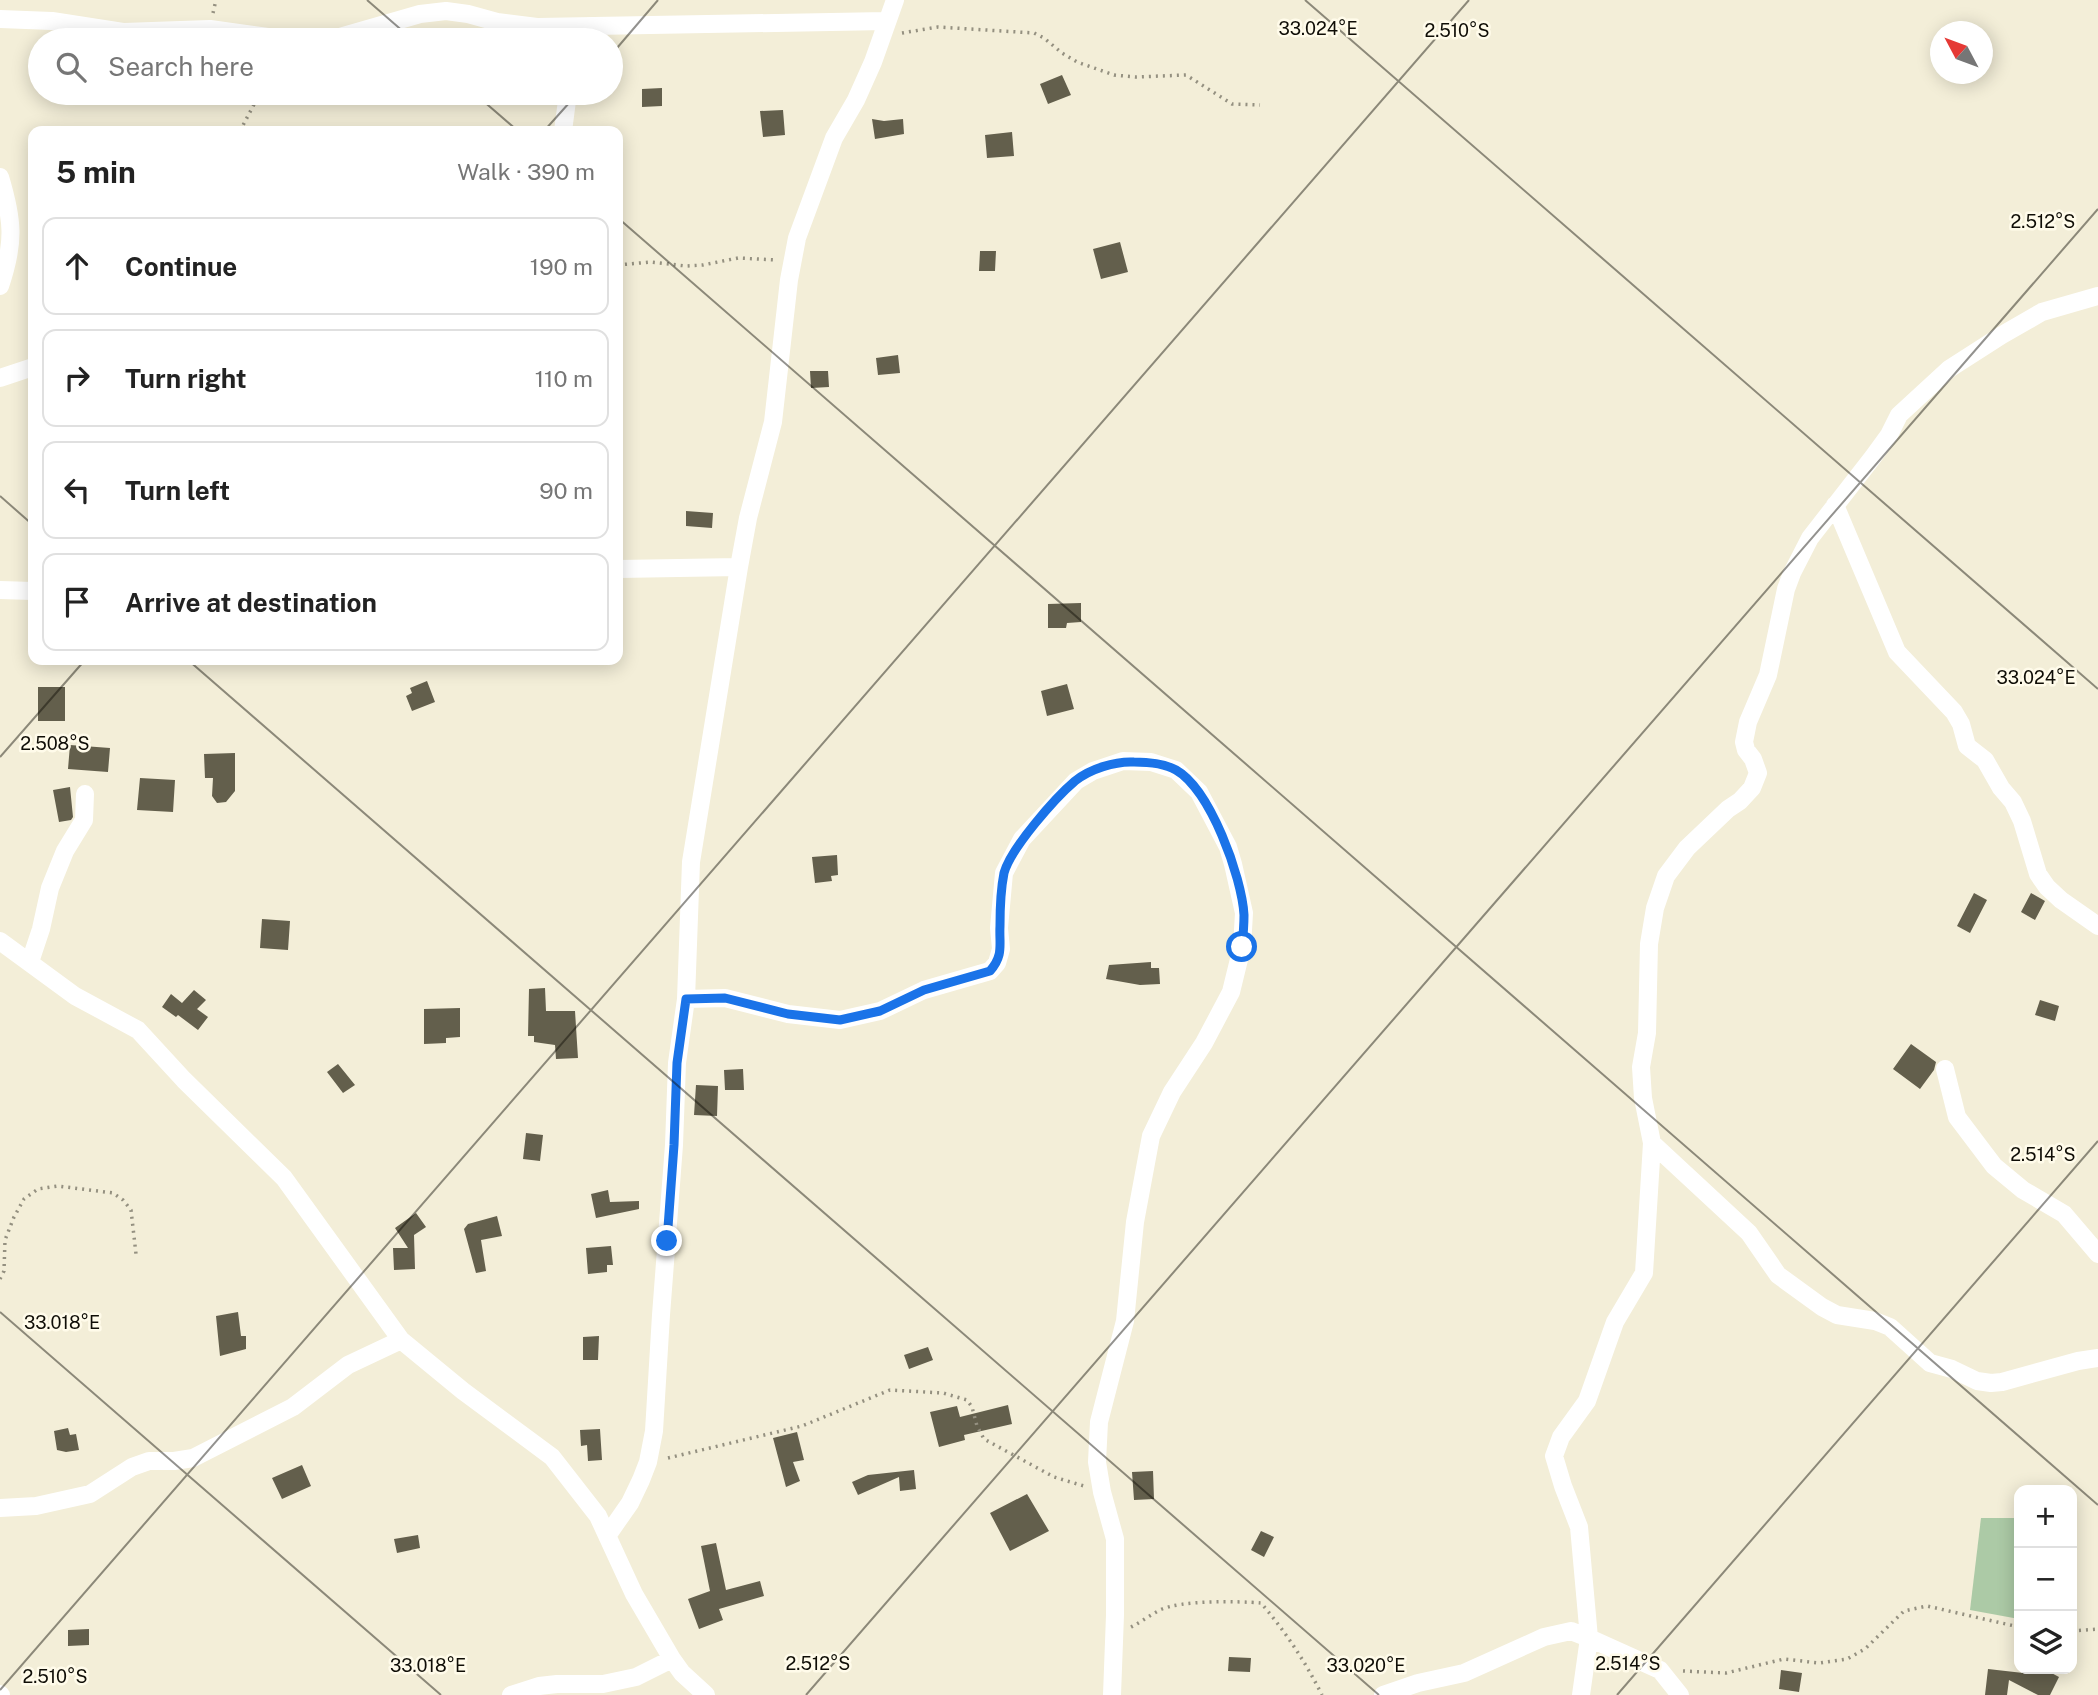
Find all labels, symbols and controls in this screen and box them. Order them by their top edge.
text: 33.024°E [1278,18,1358,39]
text: 2.510°S [1424,20,1490,41]
north arrow [1930,21,1993,84]
search box [28,28,623,105]
icon: search [52,48,90,86]
text: Search here [108,51,254,82]
text: 5 min [56,154,136,190]
text: Walk · 390 m [457,158,595,185]
text: 2.512°S [2011,211,2075,232]
icon: ahead [58,247,96,285]
text: Continue [125,251,237,282]
text: 190 m [530,253,593,280]
icon: right [58,359,96,397]
text: Turn right [125,363,247,394]
text: 110 m [535,365,593,392]
icon: left [58,471,96,509]
text: Turn left [125,475,230,506]
text: 90 m [539,477,593,504]
icon: arrive [58,583,96,621]
text: Arrive at destination [125,587,377,618]
text: 33.024°E [1996,667,2076,688]
text: 2.508°S [20,733,90,754]
route start [1226,931,1257,962]
text: 2.514°S [2010,1144,2076,1165]
route end [651,1225,682,1256]
text: 33.018°E [24,1312,100,1333]
map controls [2014,1485,2077,1674]
button: + [2014,1485,2077,1548]
button: − [2014,1548,2077,1611]
button: layers [2014,1611,2077,1674]
text: 2.512°S [786,1653,850,1674]
text: 2.514°S [1595,1653,1661,1674]
text: 33.018°E [390,1655,466,1676]
text: 33.020°E [1327,1655,1405,1676]
text: 2.510°S [22,1666,88,1687]

